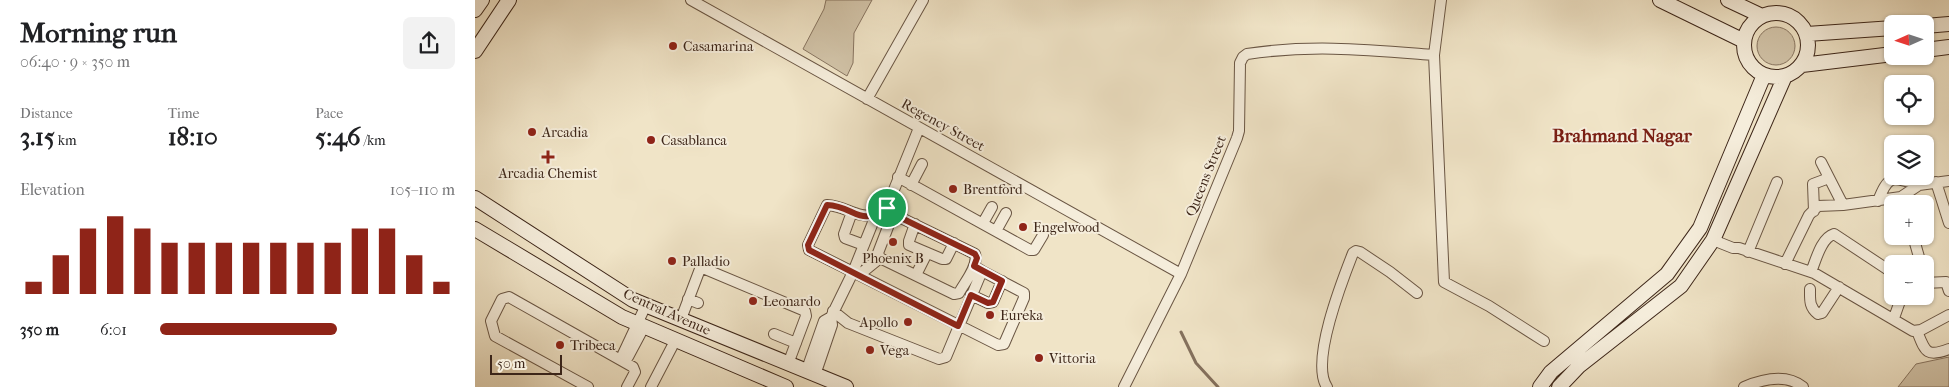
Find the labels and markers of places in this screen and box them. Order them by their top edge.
place label: Casamarina [683,38,754,55]
marker: Casamarina [667,40,679,52]
place label: Arcadia [541,124,588,141]
marker: Arcadia [526,126,538,138]
place label: Casablanca [661,132,727,149]
marker: Casablanca [645,134,657,146]
marker: Arcadia Chemist [542,151,554,163]
place label: Arcadia Chemist [498,165,597,182]
place label: Brentford [963,181,1023,198]
marker: Brentford [947,183,959,195]
pin [866,187,908,229]
place label: Engelwood [1033,219,1100,236]
marker: Engelwood [1017,221,1029,233]
marker: Phoenix B [887,236,899,248]
place label: Phoenix B [862,250,924,267]
place label: Palladio [682,253,730,270]
marker: Palladio [666,255,678,267]
place label: Leonardo [763,293,821,310]
marker: Leonardo [747,295,759,307]
place label: Eureka [1000,307,1043,324]
marker: Eureka [984,309,996,321]
place label: Apollo [859,314,898,331]
marker: Apollo [902,316,914,328]
place label: Tribeca [570,337,616,354]
marker: Tribeca [554,339,566,351]
place label: Vega [879,342,910,359]
marker: Vega [864,344,876,356]
place label: Vittoria [1048,350,1096,367]
marker: Vittoria [1033,352,1045,364]

